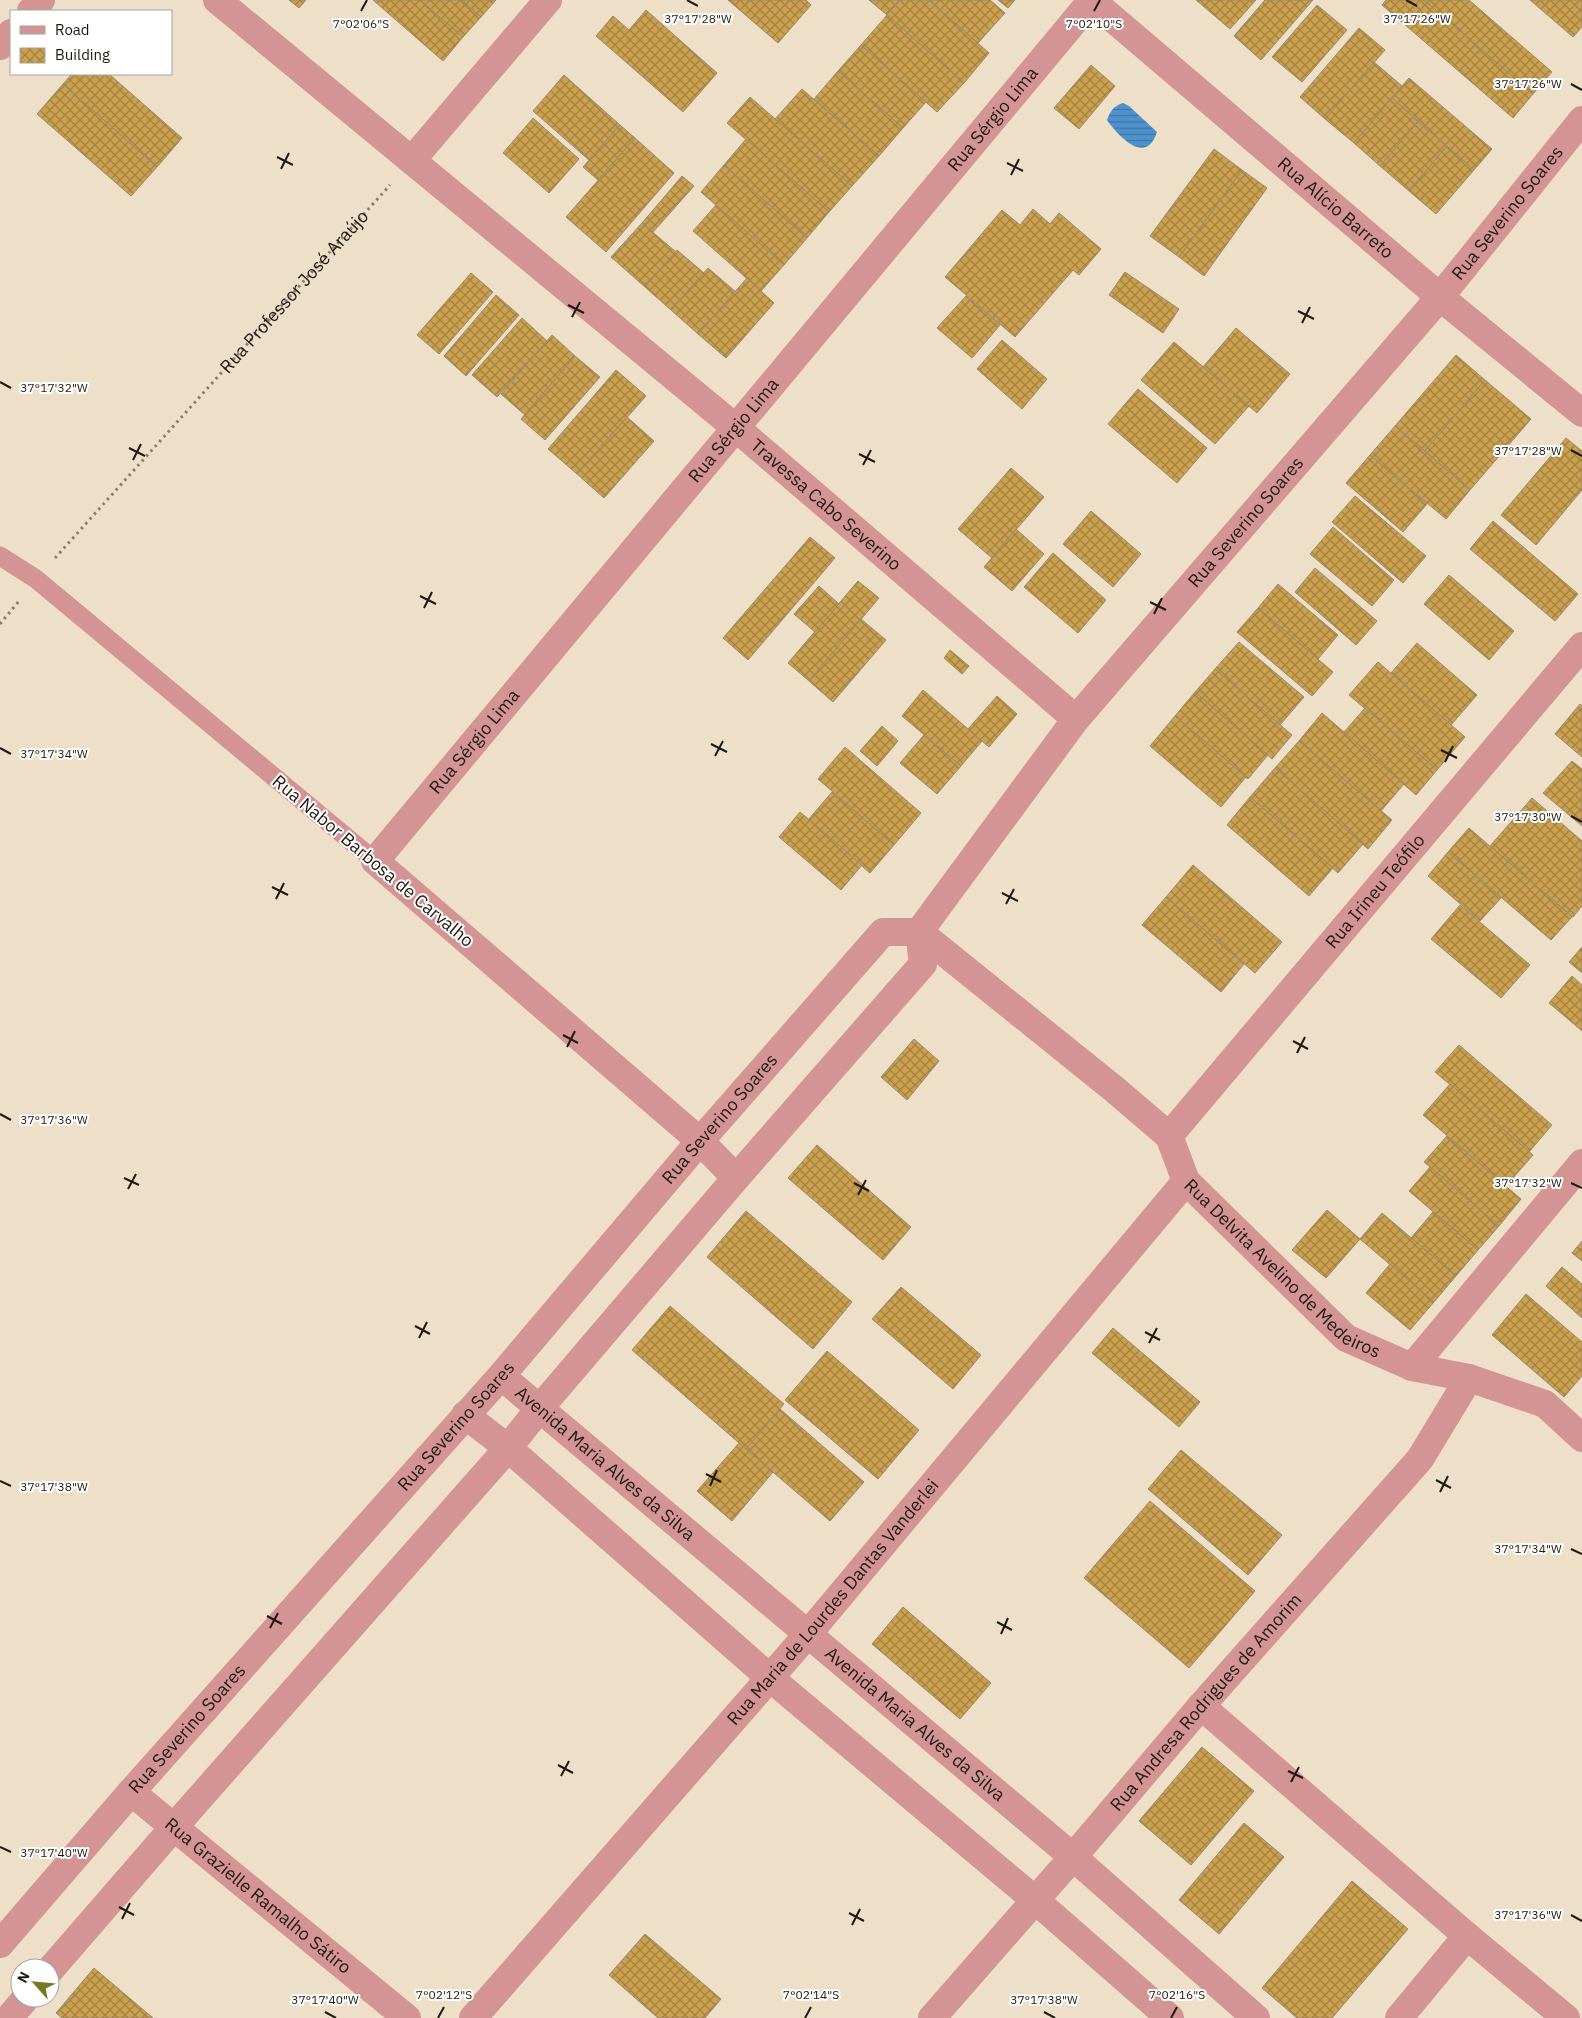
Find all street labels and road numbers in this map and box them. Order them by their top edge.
street label: Rua Sérgio Lima [942,61,1043,176]
street label: Rua Severino Soares [1446,141,1568,284]
street label: Rua Alício Barreto [1273,152,1399,263]
street label: Rua Professor José Araújo [215,205,373,378]
street label: Rua Sérgio Lima [683,373,784,487]
street label: Travessa Cabo Severino [746,434,906,575]
street label: Rua Severino Soares [1183,452,1308,592]
street label: Rua Sérgio Lima [424,684,525,798]
street label: Rua Nabor Barbosa de Carvalho [268,770,479,952]
street label: Rua Irineu Teófilo [1320,829,1430,953]
street label: Rua Severino Soares [657,1049,782,1189]
street label: Rua Delvita Avelino de Medeiros [1179,1174,1384,1363]
street label: Rua Severino Soares [392,1357,519,1496]
street label: Avenida Maria Alves da Silva [511,1381,700,1546]
street label: Rua Maria de Lourdes Dantas Vanderlei [722,1474,944,1730]
street label: Rua Andresa Rodrigues de Amorim [1105,1588,1307,1816]
street label: Avenida Maria Alves da Silva [821,1642,1010,1806]
street label: Rua Severino Soares [123,1659,250,1798]
street label: Rua Grazielle Ramalho Sátiro [160,1812,356,1979]

